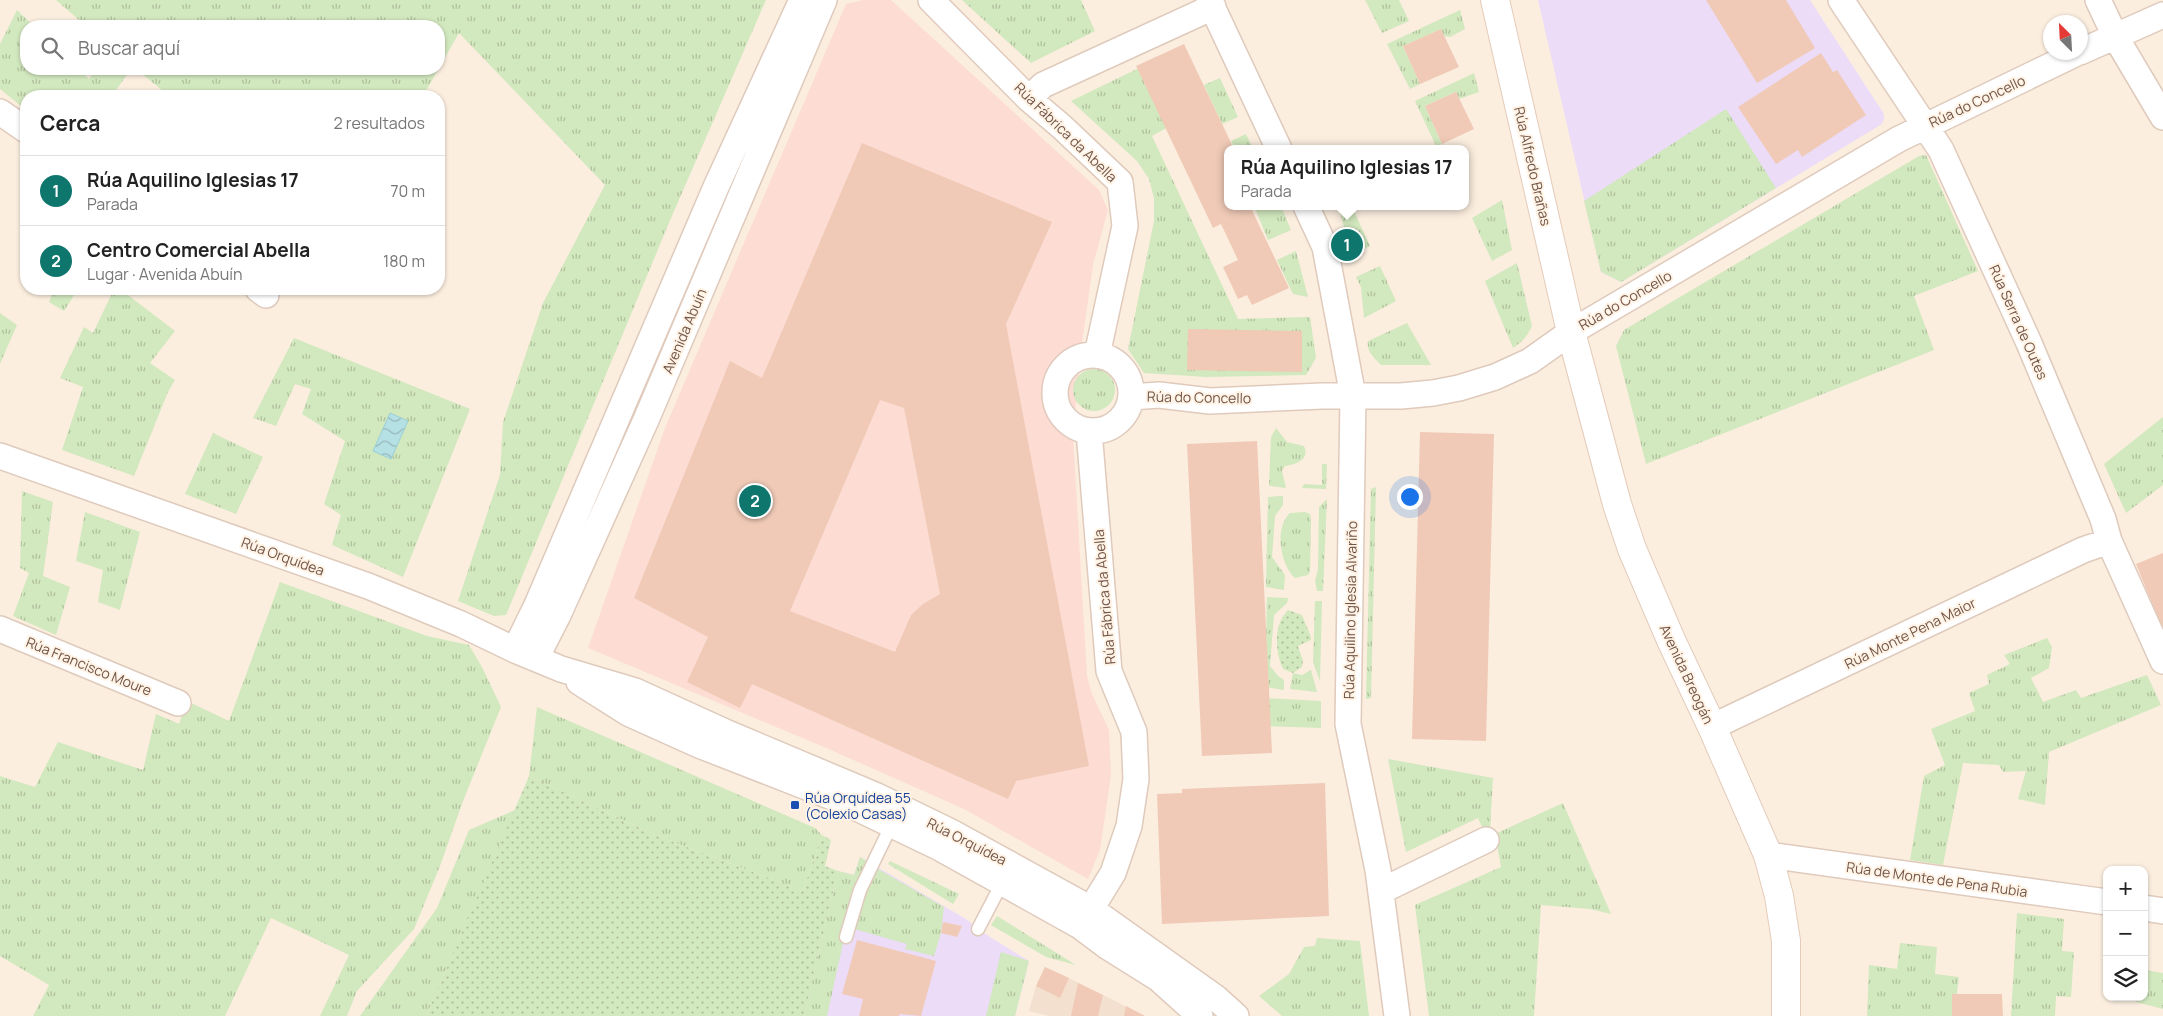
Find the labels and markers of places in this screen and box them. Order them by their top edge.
pin: 1 [1331,226,1363,264]
pin: 2 [739,482,771,520]
place label: Rúa Orquídea 55 (Colexio Casas) [805,788,911,823]
marker: Rúa Orquídea 55 (Colexio Casas) [789,799,801,811]

